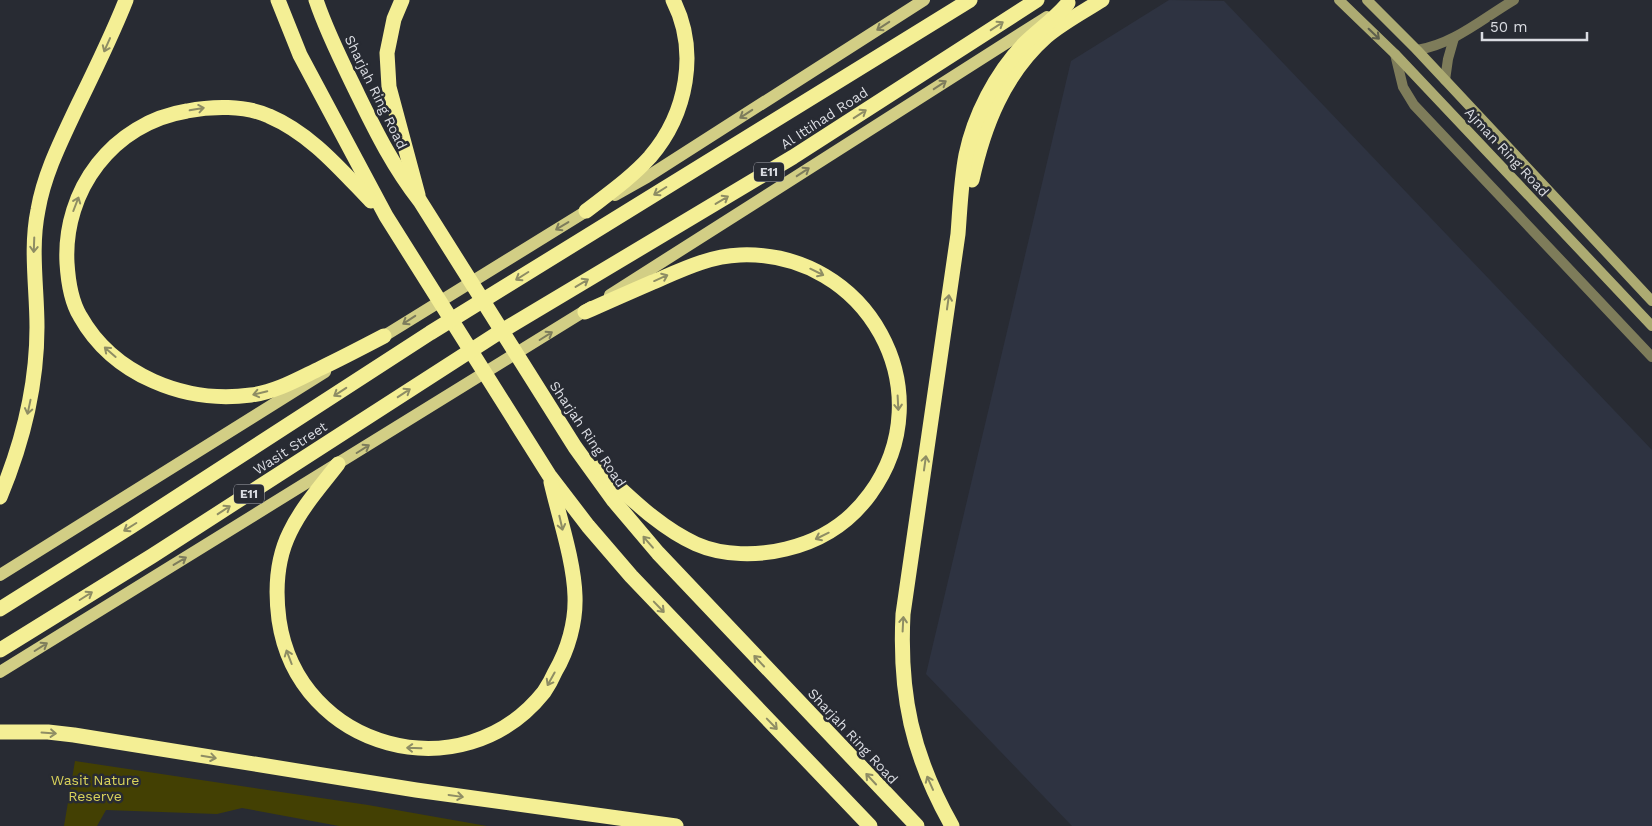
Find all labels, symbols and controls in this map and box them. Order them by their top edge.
scale bar [1482,10,1587,42]
text: 50 m [1490,18,1527,36]
one-way arrow [989,21,1003,31]
one-way arrow [876,22,890,32]
one-way arrow [1367,28,1380,40]
street label: Sharjah Ring Road [342,33,410,151]
one-way arrow [102,37,111,52]
one-way arrow [932,80,946,90]
street label: Al Ittihad Road [777,84,871,152]
one-way arrow [188,104,204,114]
street label: Ajman Ring Road [1462,104,1552,200]
one-way arrow [739,109,753,119]
one-way arrow [853,109,867,120]
road number: E11 [754,162,784,182]
one-way arrow [795,167,809,177]
one-way arrow [654,186,668,196]
one-way arrow [714,194,728,204]
one-way arrow [72,197,81,212]
one-way arrow [556,221,570,231]
one-way arrow [29,237,39,253]
one-way arrow [809,268,824,277]
one-way arrow [515,272,529,282]
one-way arrow [653,273,668,283]
one-way arrow [575,278,590,288]
one-way arrow [944,295,954,311]
one-way arrow [403,315,417,325]
one-way arrow [538,330,552,340]
one-way arrow [103,347,116,358]
street label: Sharjah Ring Road [547,378,629,490]
one-way arrow [333,386,347,397]
one-way arrow [397,388,411,398]
one-way arrow [253,389,269,398]
one-way arrow [894,394,903,410]
one-way arrow [24,399,34,415]
street label: Wasit Street [250,418,330,478]
one-way arrow [355,443,369,453]
one-way arrow [920,456,930,472]
road number: E11 [234,484,264,504]
one-way arrow [216,505,230,515]
one-way arrow [557,514,566,530]
one-way arrow [124,523,138,533]
one-way arrow [815,532,830,541]
one-way arrow [642,536,654,549]
one-way arrow [172,556,186,566]
one-way arrow [79,591,93,601]
one-way arrow [653,600,665,613]
one-way arrow [898,616,907,632]
one-way arrow [34,641,48,651]
one-way arrow [284,649,293,664]
one-way arrow [753,654,765,667]
one-way arrow [546,672,556,686]
street label: Sharjah Ring Road [805,685,901,787]
one-way arrow [766,718,778,730]
one-way arrow [40,728,56,737]
one-way arrow [406,743,422,752]
one-way arrow [201,752,217,762]
park label: Wasit Nature Reserve [51,772,139,804]
one-way arrow [865,772,877,785]
one-way arrow [924,776,934,791]
one-way arrow [448,791,464,801]

